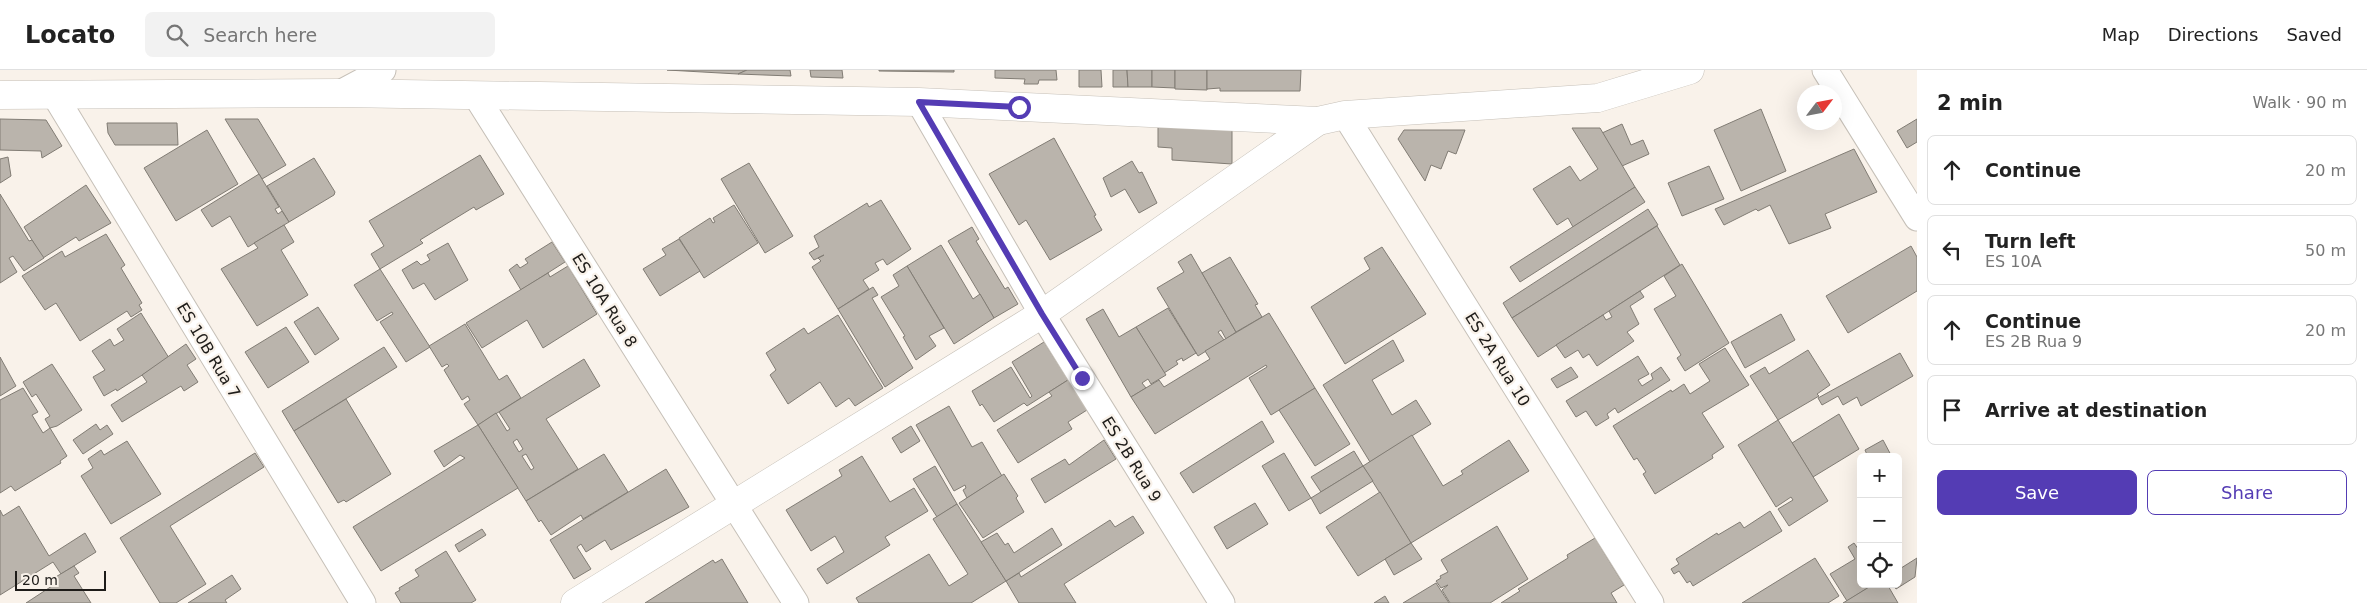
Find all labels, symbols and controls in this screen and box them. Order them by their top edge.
search box [145,12,495,57]
text: Locato [25,21,115,49]
icon: search [163,21,191,49]
text: Search here [203,24,317,46]
text: Map [2102,24,2140,45]
text: Directions [2168,24,2258,45]
text: Saved [2286,24,2342,45]
north arrow [1797,85,1842,130]
text: 2 min [1937,91,2003,115]
text: Walk · 90 m [2252,93,2347,112]
route start [1008,96,1031,119]
icon: ahead [1938,156,1966,184]
text: Continue [1985,159,2081,181]
text: 20 m [2305,161,2346,180]
text: Turn left [1985,230,2076,252]
icon: left [1938,236,1966,264]
text: 50 m [2305,241,2346,260]
street label: ES 10A Rua 8 [568,250,641,351]
text: ES 10A [1985,252,2042,271]
street label: ES 10B Rua 7 [173,299,244,401]
street label: ES 2A Rua 10 [1461,309,1534,410]
text: Continue [1985,310,2081,332]
icon: ahead [1938,316,1966,344]
text: 20 m [2305,321,2346,340]
text: ES 2B Rua 9 [1985,332,2082,351]
route end [1071,367,1094,390]
icon: arrive [1938,396,1966,424]
text: Arrive at destination [1985,399,2207,421]
street label: ES 2B Rua 9 [1098,413,1165,506]
map controls [1857,453,1902,588]
button: + [1857,453,1902,498]
button: Save [1937,470,2137,515]
button: Share [2147,470,2347,515]
button: − [1857,498,1902,543]
button: locate [1857,543,1902,588]
scale bar [15,568,106,591]
text: 20 m [22,572,58,588]

